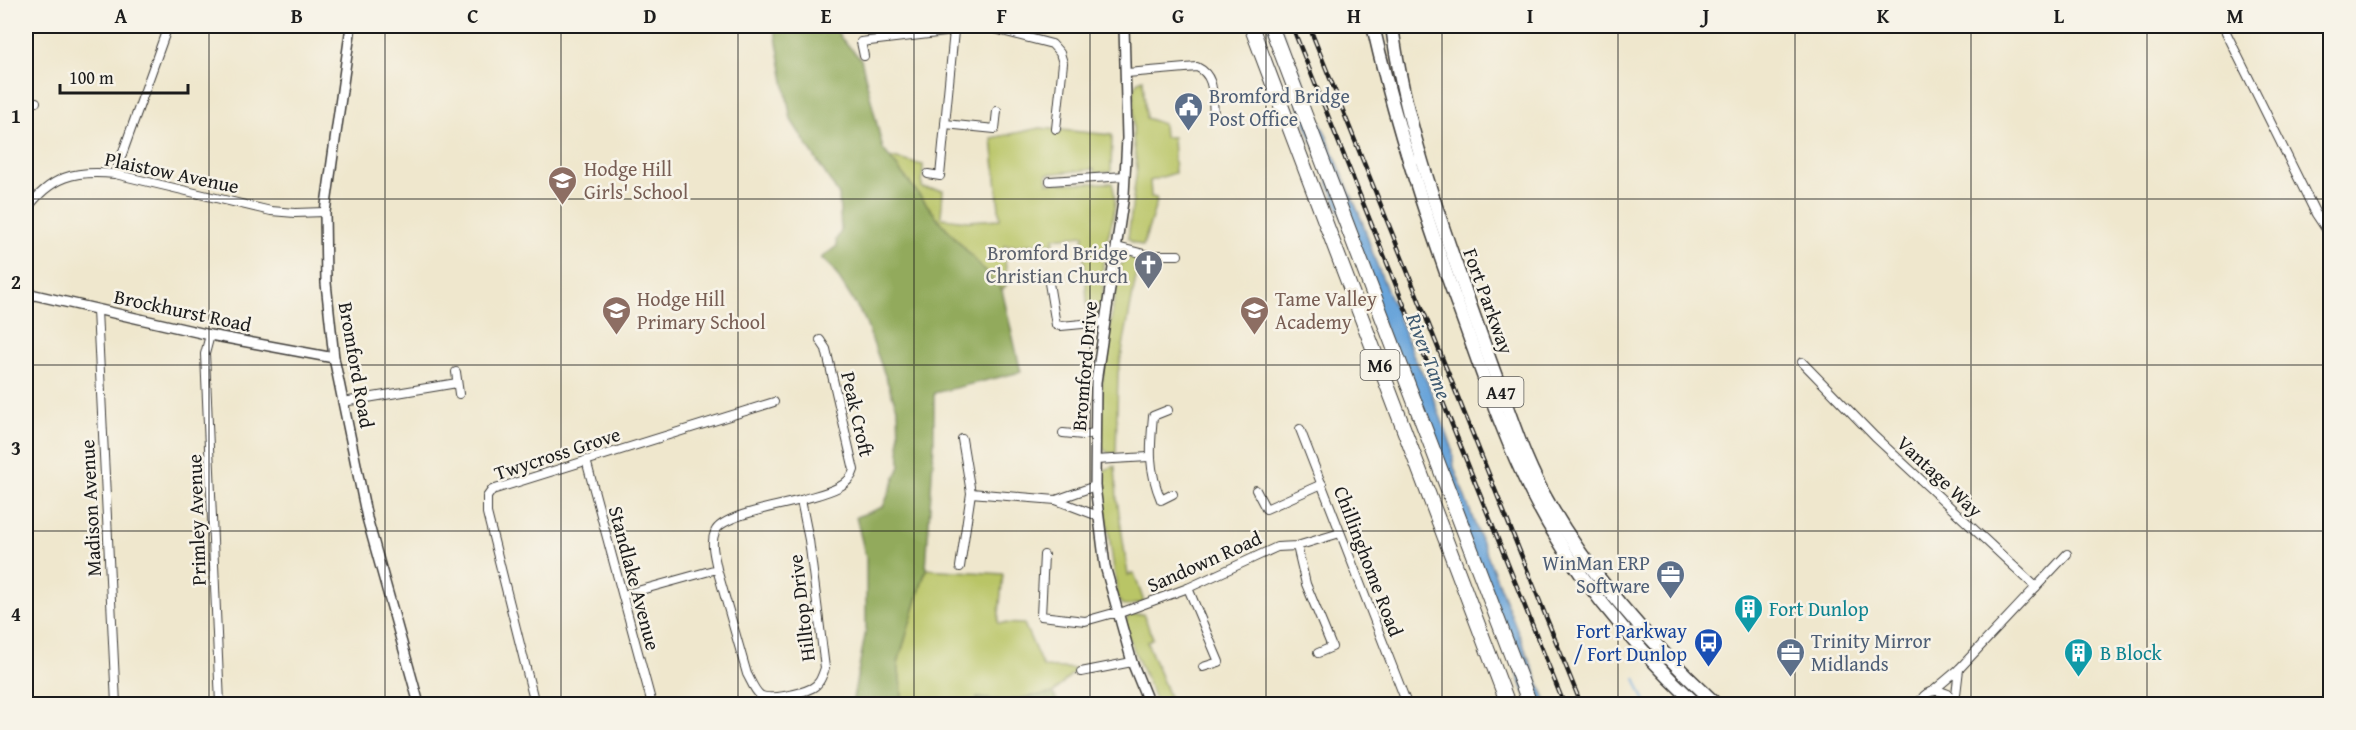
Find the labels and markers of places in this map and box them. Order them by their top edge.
place label: Bromford Bridge Post Office [1209,81,1350,133]
public building icon: Bromford Bridge Post Office [1172,90,1204,132]
place label: Hodge Hill Girls' School [584,154,689,206]
school or university icon: Hodge Hill Girls' School [547,164,579,206]
place label: Bromford Bridge Christian Church [986,238,1128,290]
church icon: Bromford Bridge Christian Church [1133,248,1165,290]
place label: Hodge Hill Primary School [637,284,766,336]
place label: Tame Valley Academy [1275,284,1377,336]
school or university icon: Hodge Hill Primary School [600,294,632,336]
school or university icon: Tame Valley Academy [1238,294,1270,336]
place label: WinMan ERP Software [1542,548,1650,600]
office icon: WinMan ERP Software [1655,558,1687,600]
building icon: Fort Dunlop [1732,592,1764,634]
place label: Fort Dunlop [1769,594,1869,623]
place label: Fort Parkway / Fort Dunlop [1573,616,1687,668]
bus stop icon: Fort Parkway / Fort Dunlop [1692,626,1724,668]
place label: Trinity Mirror Midlands [1811,626,1931,678]
office icon: Trinity Mirror Midlands [1774,636,1806,678]
building icon: B Block [2063,636,2095,678]
place label: B Block [2100,638,2162,667]

